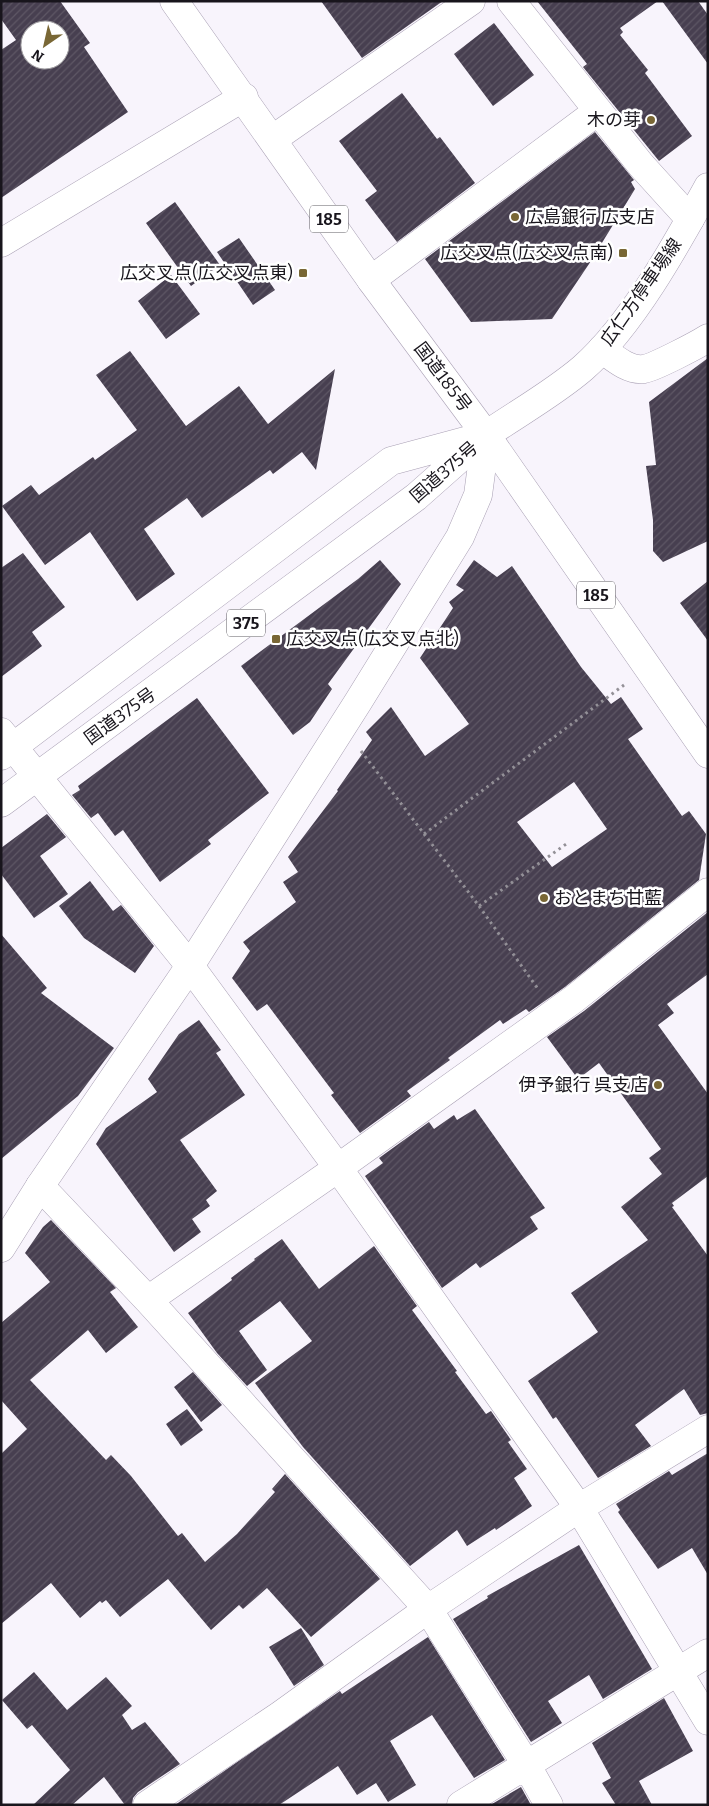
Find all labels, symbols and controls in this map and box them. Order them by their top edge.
north arrow [20,20,70,70]
text: N [29,45,47,65]
place label: 木の芽 [587,109,641,131]
marker: 木の芽 [645,114,657,126]
road number: 185 [310,205,348,232]
place label: 広島銀行 広支店 [525,206,655,228]
marker: 広島銀行 広支店 [509,211,521,223]
street label: 広仁方停車場線 [596,234,686,350]
place label: 広交叉点(広交叉点南) [440,242,613,264]
marker: 広交叉点(広交叉点南) [617,247,629,259]
place label: 広交叉点(広交叉点東) [120,262,293,284]
marker: 広交叉点(広交叉点東) [297,267,309,279]
street label: 国道185号 [410,338,476,416]
street label: 国道375号 [406,437,482,507]
road number: 185 [577,582,615,608]
road number: 375 [227,610,265,636]
place label: 広交叉点(広交叉点北) [286,628,459,650]
marker: 広交叉点(広交叉点北) [270,633,282,645]
street label: 国道375号 [80,683,160,749]
place label: おとまち甘藍 [554,887,662,909]
marker: おとまち甘藍 [538,892,550,904]
place label: 伊予銀行 呉支店 [518,1074,648,1096]
marker: 伊予銀行 呉支店 [652,1079,664,1091]

